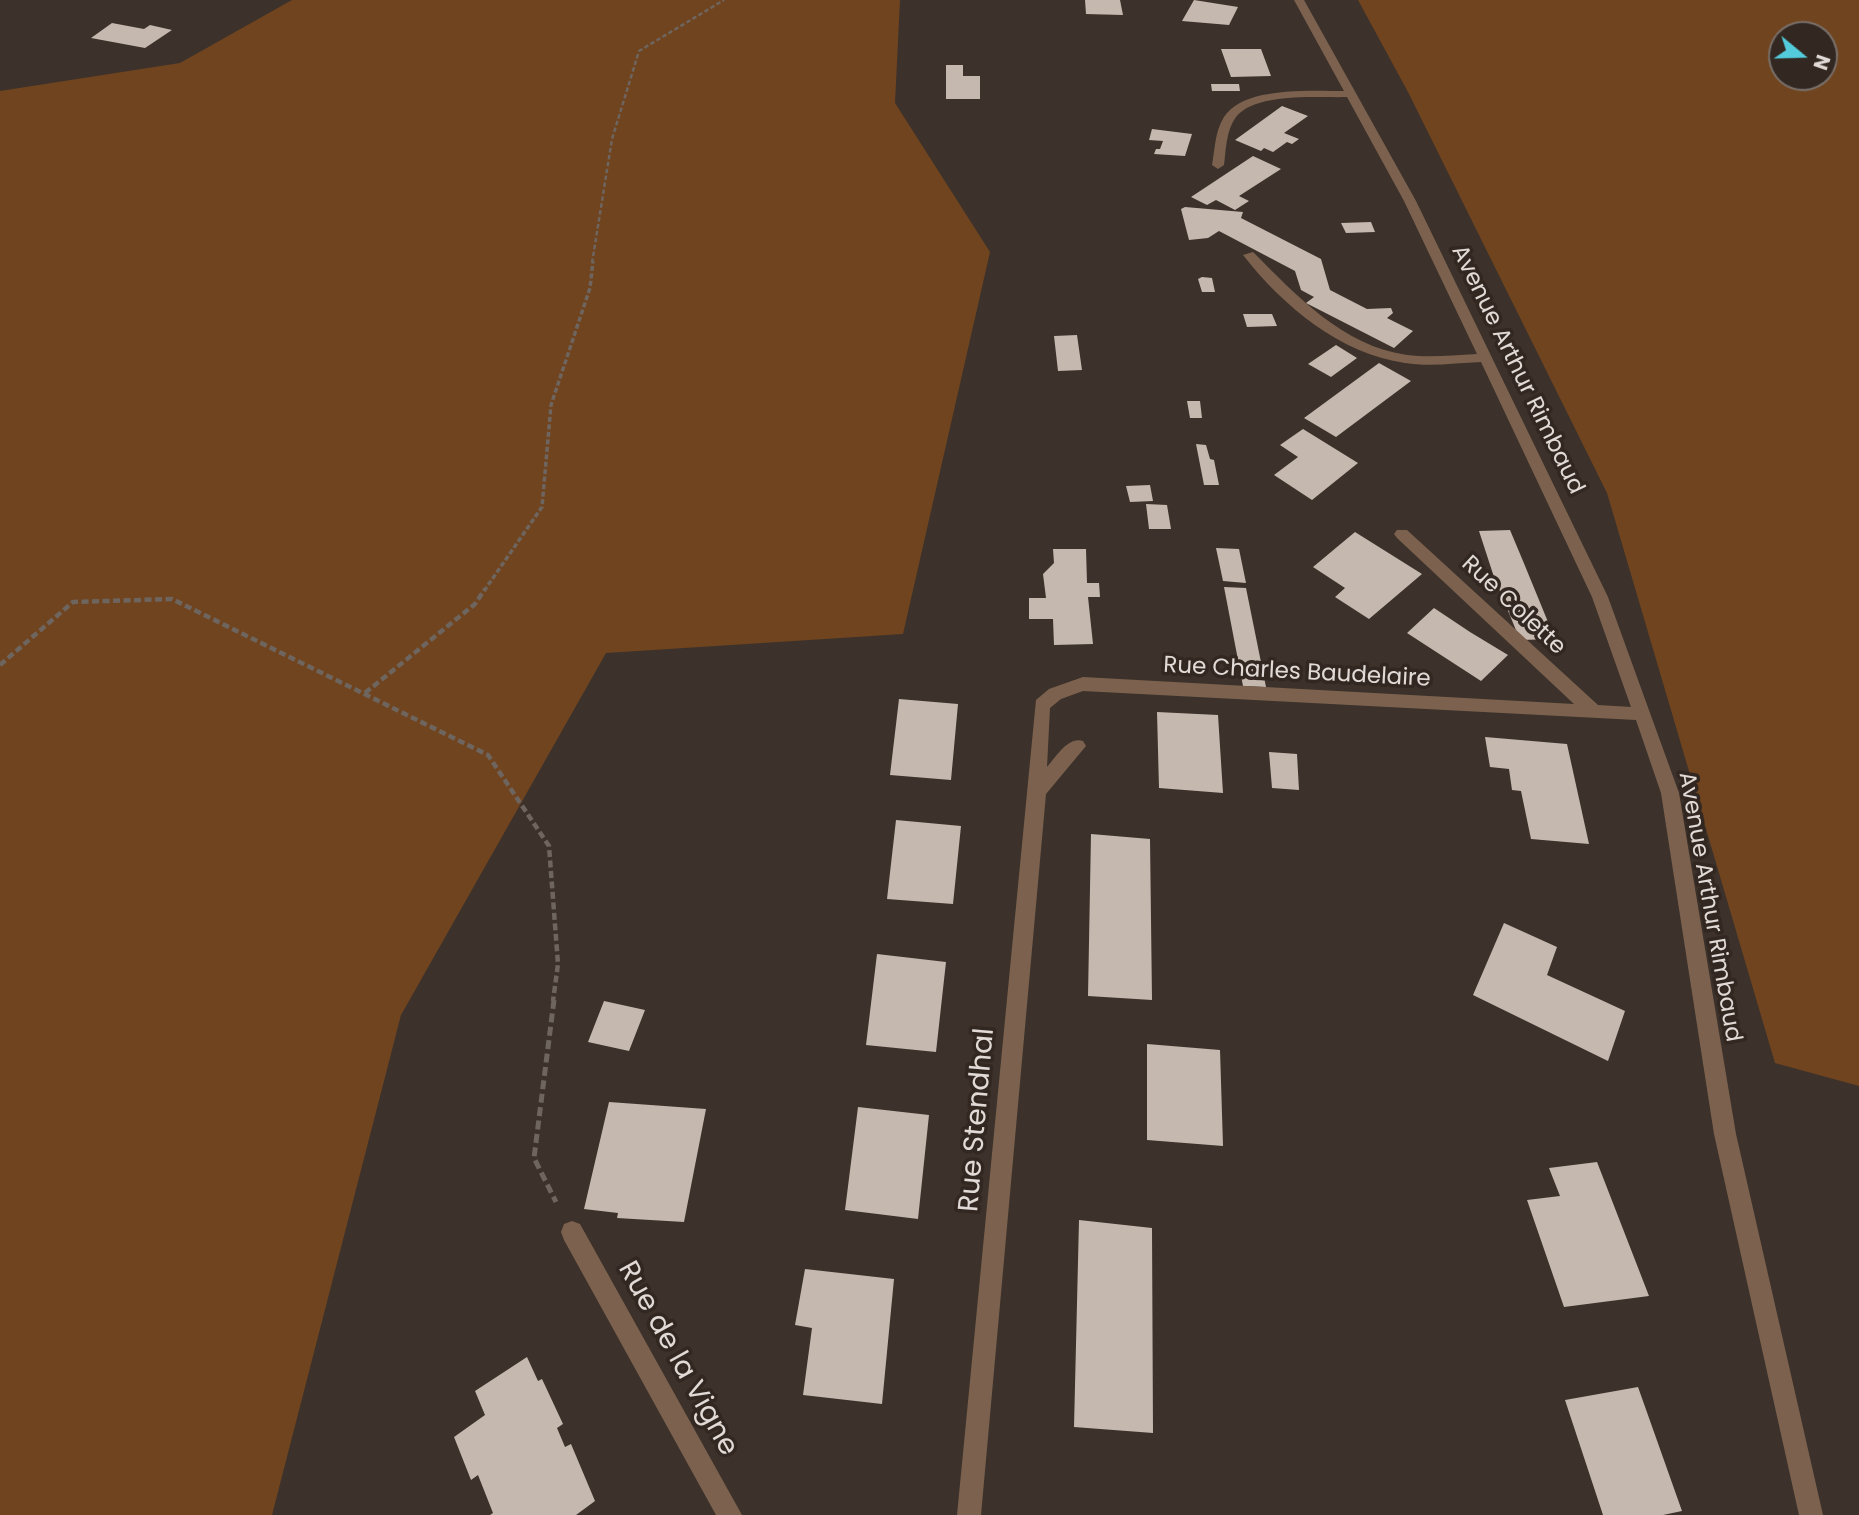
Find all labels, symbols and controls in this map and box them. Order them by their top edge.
north arrow [1768,21,1838,91]
text: N [1806,51,1837,73]
street label: Avenue Arthur Rimbaud [1445,241,1589,499]
street label: Rue Colette [1455,551,1571,661]
street label: Rue Charles Baudelaire [1163,652,1431,694]
street label: Avenue Arthur Rimbaud [1672,770,1746,1044]
street label: Rue Stendhal [953,1027,1003,1213]
street label: Rue de la Vigne [610,1256,744,1462]

